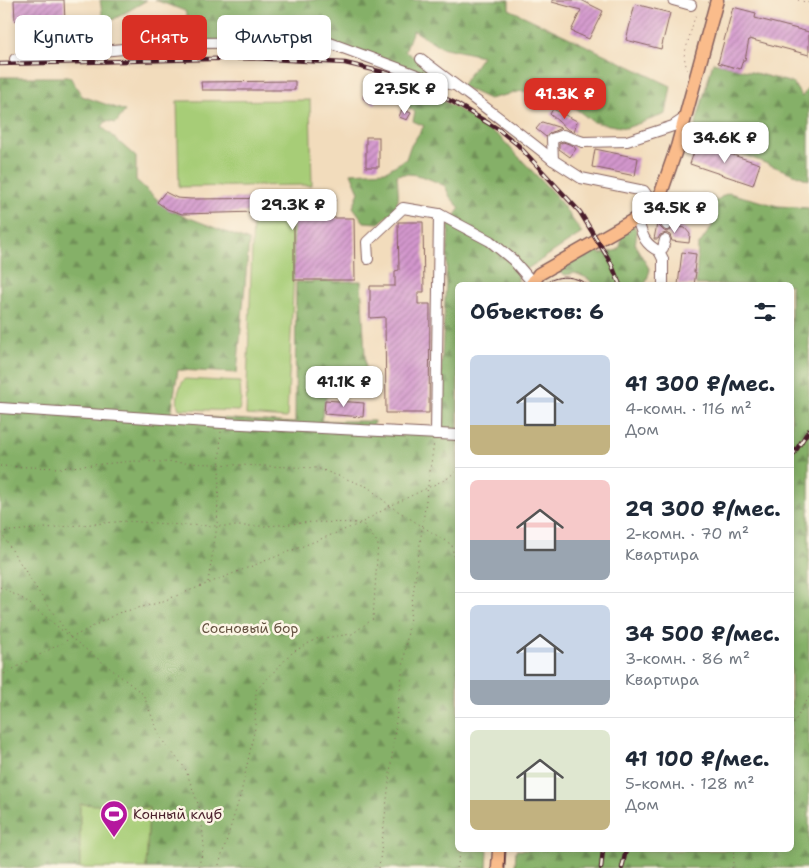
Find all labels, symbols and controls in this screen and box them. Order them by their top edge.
chip: Купить [15,15,112,60]
chip: Снять [122,15,207,60]
chip: Фильтры [217,15,331,60]
pin: 27.5K ₽ [359,72,451,115]
text: 27.5K ₽ [374,78,436,99]
pin: 41.3K ₽ [519,78,611,120]
text: 41.3K ₽ [535,83,595,104]
pin: 34.6K ₽ [679,121,771,164]
text: 34.6K ₽ [693,127,757,148]
pin: 29.3K ₽ [247,188,339,231]
pin: 34.5K ₽ [629,192,721,234]
text: 29.3K ₽ [261,194,325,215]
text: 34.5K ₽ [643,197,707,218]
text: Объектов: 6 [470,298,604,326]
icon: filters [751,298,779,326]
pin: 41.1K ₽ [298,366,390,408]
text: 41 300 ₽/мес. [625,370,775,398]
text: 41.1K ₽ [317,371,371,392]
icon: home [510,375,570,435]
text: 4-комн. · 116 m² [625,398,752,419]
text: Дом [625,419,659,440]
text: 29 300 ₽/мес. [625,495,781,523]
icon: home [510,500,570,560]
text: 2-комн. · 70 m² [625,523,749,544]
text: Квартира [625,544,699,565]
park label: Сосновый бор [202,619,299,637]
text: 34 500 ₽/мес. [625,620,780,648]
icon: home [510,625,570,685]
text: 3-комн. · 86 m² [625,648,750,669]
text: Квартира [625,669,699,690]
text: 41 100 ₽/мес. [625,745,770,773]
icon: home [510,750,570,810]
text: 5-комн. · 128 m² [625,773,755,794]
text: Дом [625,794,659,815]
sports icon: Конный клуб [99,799,129,838]
place label: Конный клуб [133,805,222,823]

